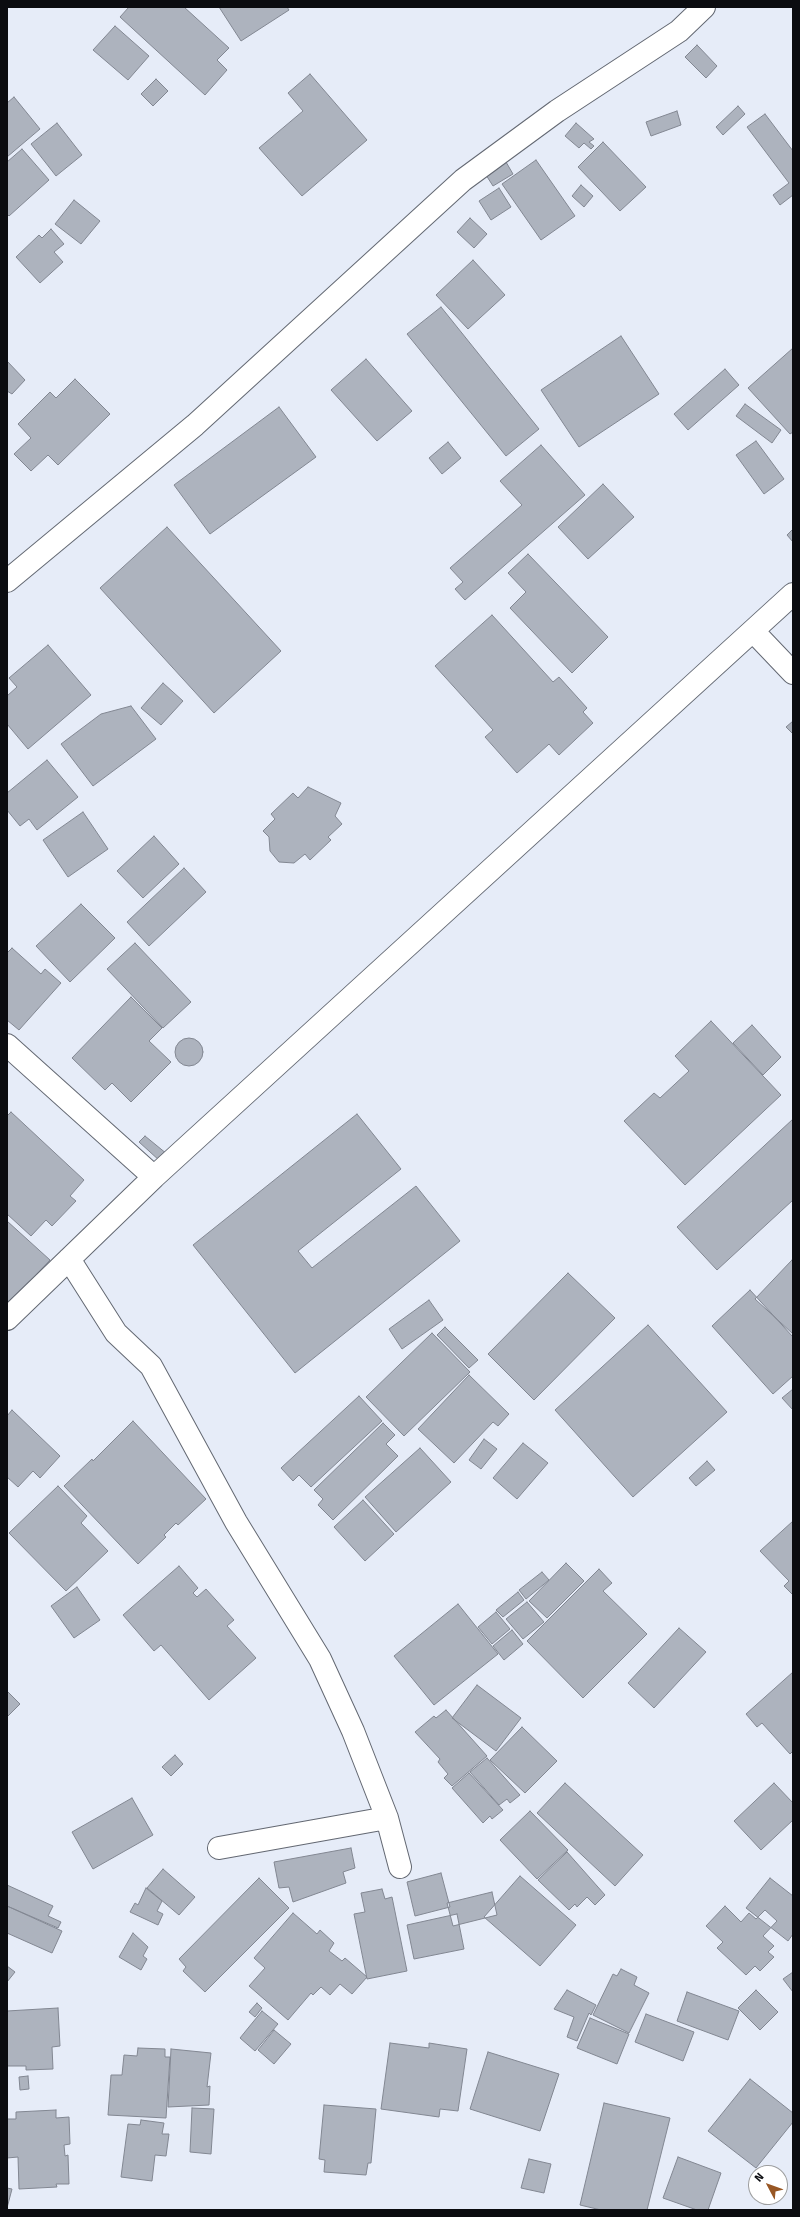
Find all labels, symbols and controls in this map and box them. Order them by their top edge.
north arrow [748,2165,788,2205]
text: N [752,2170,767,2184]

